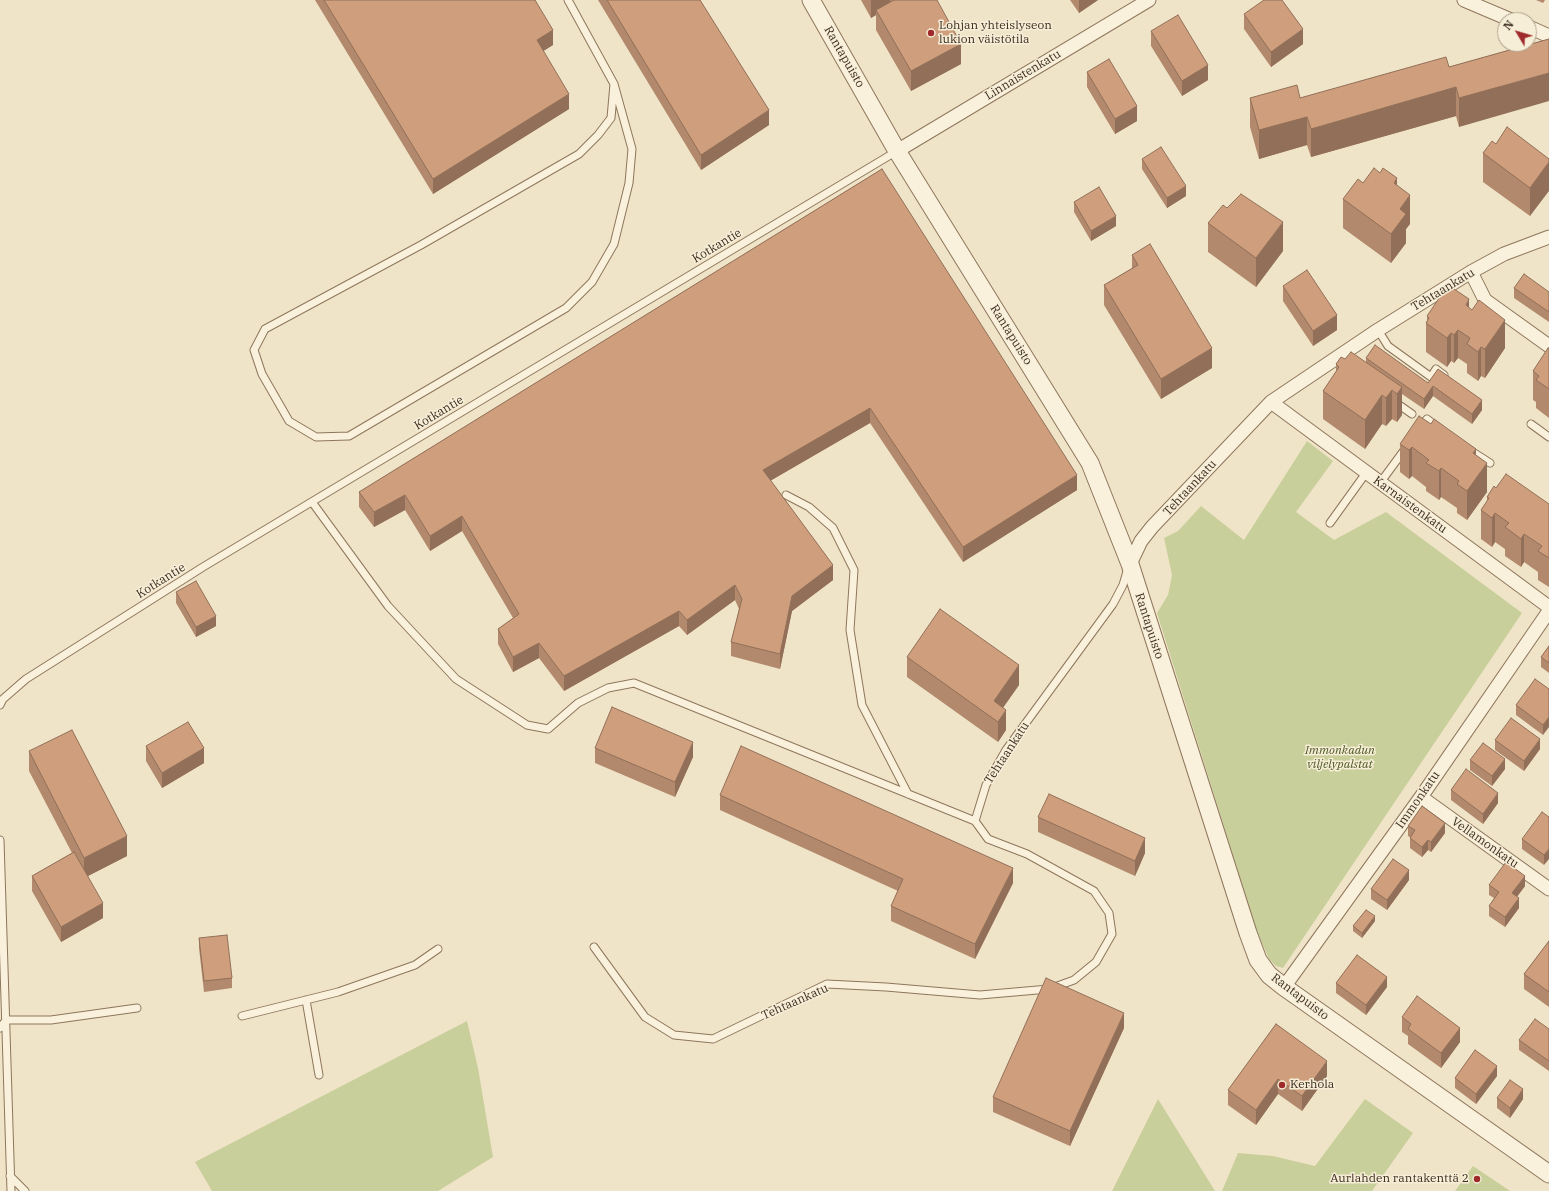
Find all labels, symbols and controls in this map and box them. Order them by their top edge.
north arrow [1497,12,1537,52]
text: N [1500,17,1517,33]
place label: Lohjan yhteislyseon lukion väistötila [939,19,1052,47]
street label: Rantapuisto [821,24,867,90]
marker: Lohjan yhteislyseon lukion väistötila [926,28,936,38]
street label: Linnaistenkatu [983,47,1063,103]
street label: Kotkantie [690,226,744,266]
street label: Tehtaankatu [1409,265,1477,315]
street label: Rantapuisto [987,302,1035,368]
street label: Kotkantie [412,393,466,433]
street label: Tehtaankatu [1160,457,1220,519]
street label: Karnaistenkatu [1370,473,1450,537]
street label: Kotkantie [134,560,188,602]
street label: Rantapuisto [1132,591,1166,661]
street label: Tehtaankatu [982,719,1032,787]
park label: Immonkadun viljelypalstat [1305,744,1375,772]
street label: Immonkatu [1393,769,1443,831]
street label: Vellamonkatu [1449,815,1521,871]
street label: Rantapuisto [1268,971,1332,1023]
street label: Tehtaankatu [759,981,831,1023]
place label: Kerhola [1290,1078,1334,1092]
marker: Kerhola [1277,1080,1287,1090]
place label: Aurlahden rantakenttä 2 [1330,1172,1469,1186]
marker: Aurlahden rantakenttä 2 [1472,1174,1482,1184]

